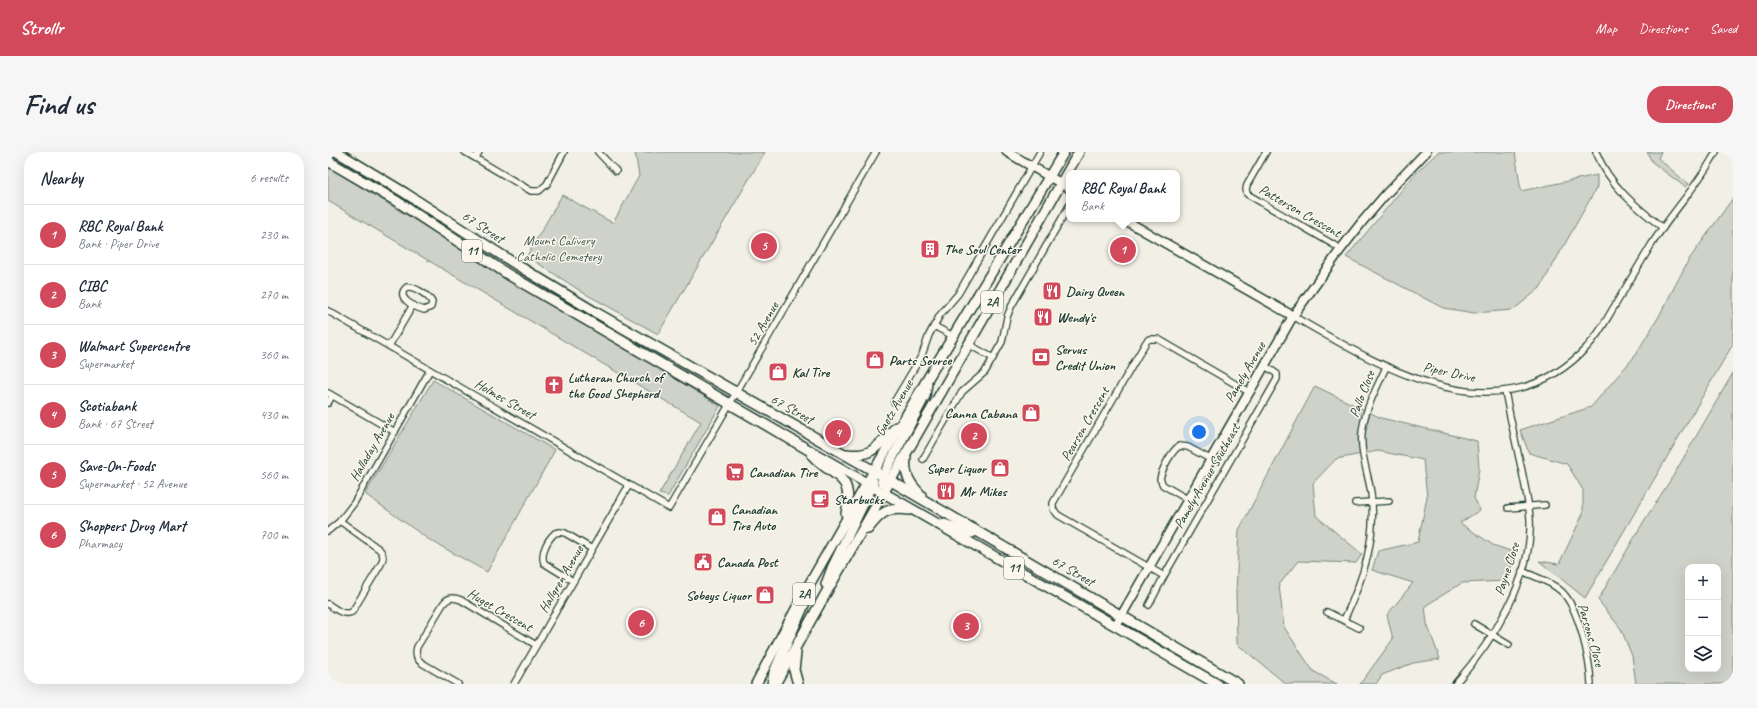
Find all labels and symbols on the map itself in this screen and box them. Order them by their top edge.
street label: Patterson Crescent [1256,181,1345,242]
street label: 67 Street [459,207,509,248]
pin: 5 [751,231,777,261]
park label: Mount Calivery Catholic Cemetery [516,232,603,265]
pin: 1 [1110,235,1136,265]
building icon: The Soul Center [919,238,941,260]
road number: 11 [462,240,482,262]
place label: The Soul Center [944,241,1023,258]
restaurant icon: Dairy Queen [1041,280,1063,302]
place label: Dairy Queen [1066,283,1126,300]
road number: 2A [981,291,1003,313]
street label: 52 Avenue [744,298,783,349]
restaurant icon: Wendy's [1032,306,1054,328]
place label: Wendy's [1057,309,1097,326]
street label: Pamely Avenue [1221,337,1270,405]
place label: Servus Credit Union [1055,341,1116,374]
bank icon: Servus Credit Union [1030,346,1052,368]
shop icon: Parts Source [864,349,886,371]
place label: Parts Source [889,352,952,369]
street label: Piper Drive [1422,358,1478,386]
shop icon: Kal Tire [767,361,789,383]
place label: Kal Tire [792,364,831,381]
street label: Pallo Close [1345,367,1379,420]
place label: Lutheran Church of the Good Shepherd [568,369,667,402]
church icon: Lutheran Church of the Good Shepherd [543,374,565,396]
street label: Holmes Street [472,375,540,424]
street label: Gaetz Avenue [871,376,918,439]
street label: Pearson Crescent [1057,383,1114,464]
street label: 67 Street [768,390,819,429]
shop icon: Canna Cabana [1020,402,1042,424]
place label: Canna Cabana [945,405,1018,422]
street label: Halladay Avenue [346,409,399,484]
pin: 4 [825,418,851,448]
street label: Pamely Avenue Southeast [1170,419,1245,531]
pin: 2 [961,421,987,451]
your location [1189,422,1209,442]
shop icon: Super Liquor [989,457,1011,479]
place label: Super Liquor [927,460,988,477]
supermarket icon: Canadian Tire [724,461,746,483]
place label: Canadian Tire [749,464,819,481]
restaurant icon: Mr Mikes [935,480,957,502]
place label: Mr Mikes [960,483,1008,500]
cafe icon: Starbucks [809,488,831,510]
place label: Starbucks [834,491,886,508]
place label: Canadian Tire Auto [731,501,779,534]
shop icon: Canadian Tire Auto [706,506,728,528]
street label: Payne Close [1491,539,1524,597]
street label: Hallgren Avenue [535,541,588,616]
public building icon: Canada Post [692,551,714,573]
street label: 67 Street [1049,552,1099,591]
place label: Canada Post [717,554,779,571]
road number: 11 [1004,557,1024,579]
road number: 2A [793,583,815,605]
shop icon: Sobeys Liquor [754,584,776,606]
street label: Huget Crescent [465,585,537,636]
place label: Sobeys Liquor [686,587,753,604]
street label: Parsons Close [1574,602,1608,670]
pin: 6 [628,608,654,638]
pin: 3 [953,611,979,641]

